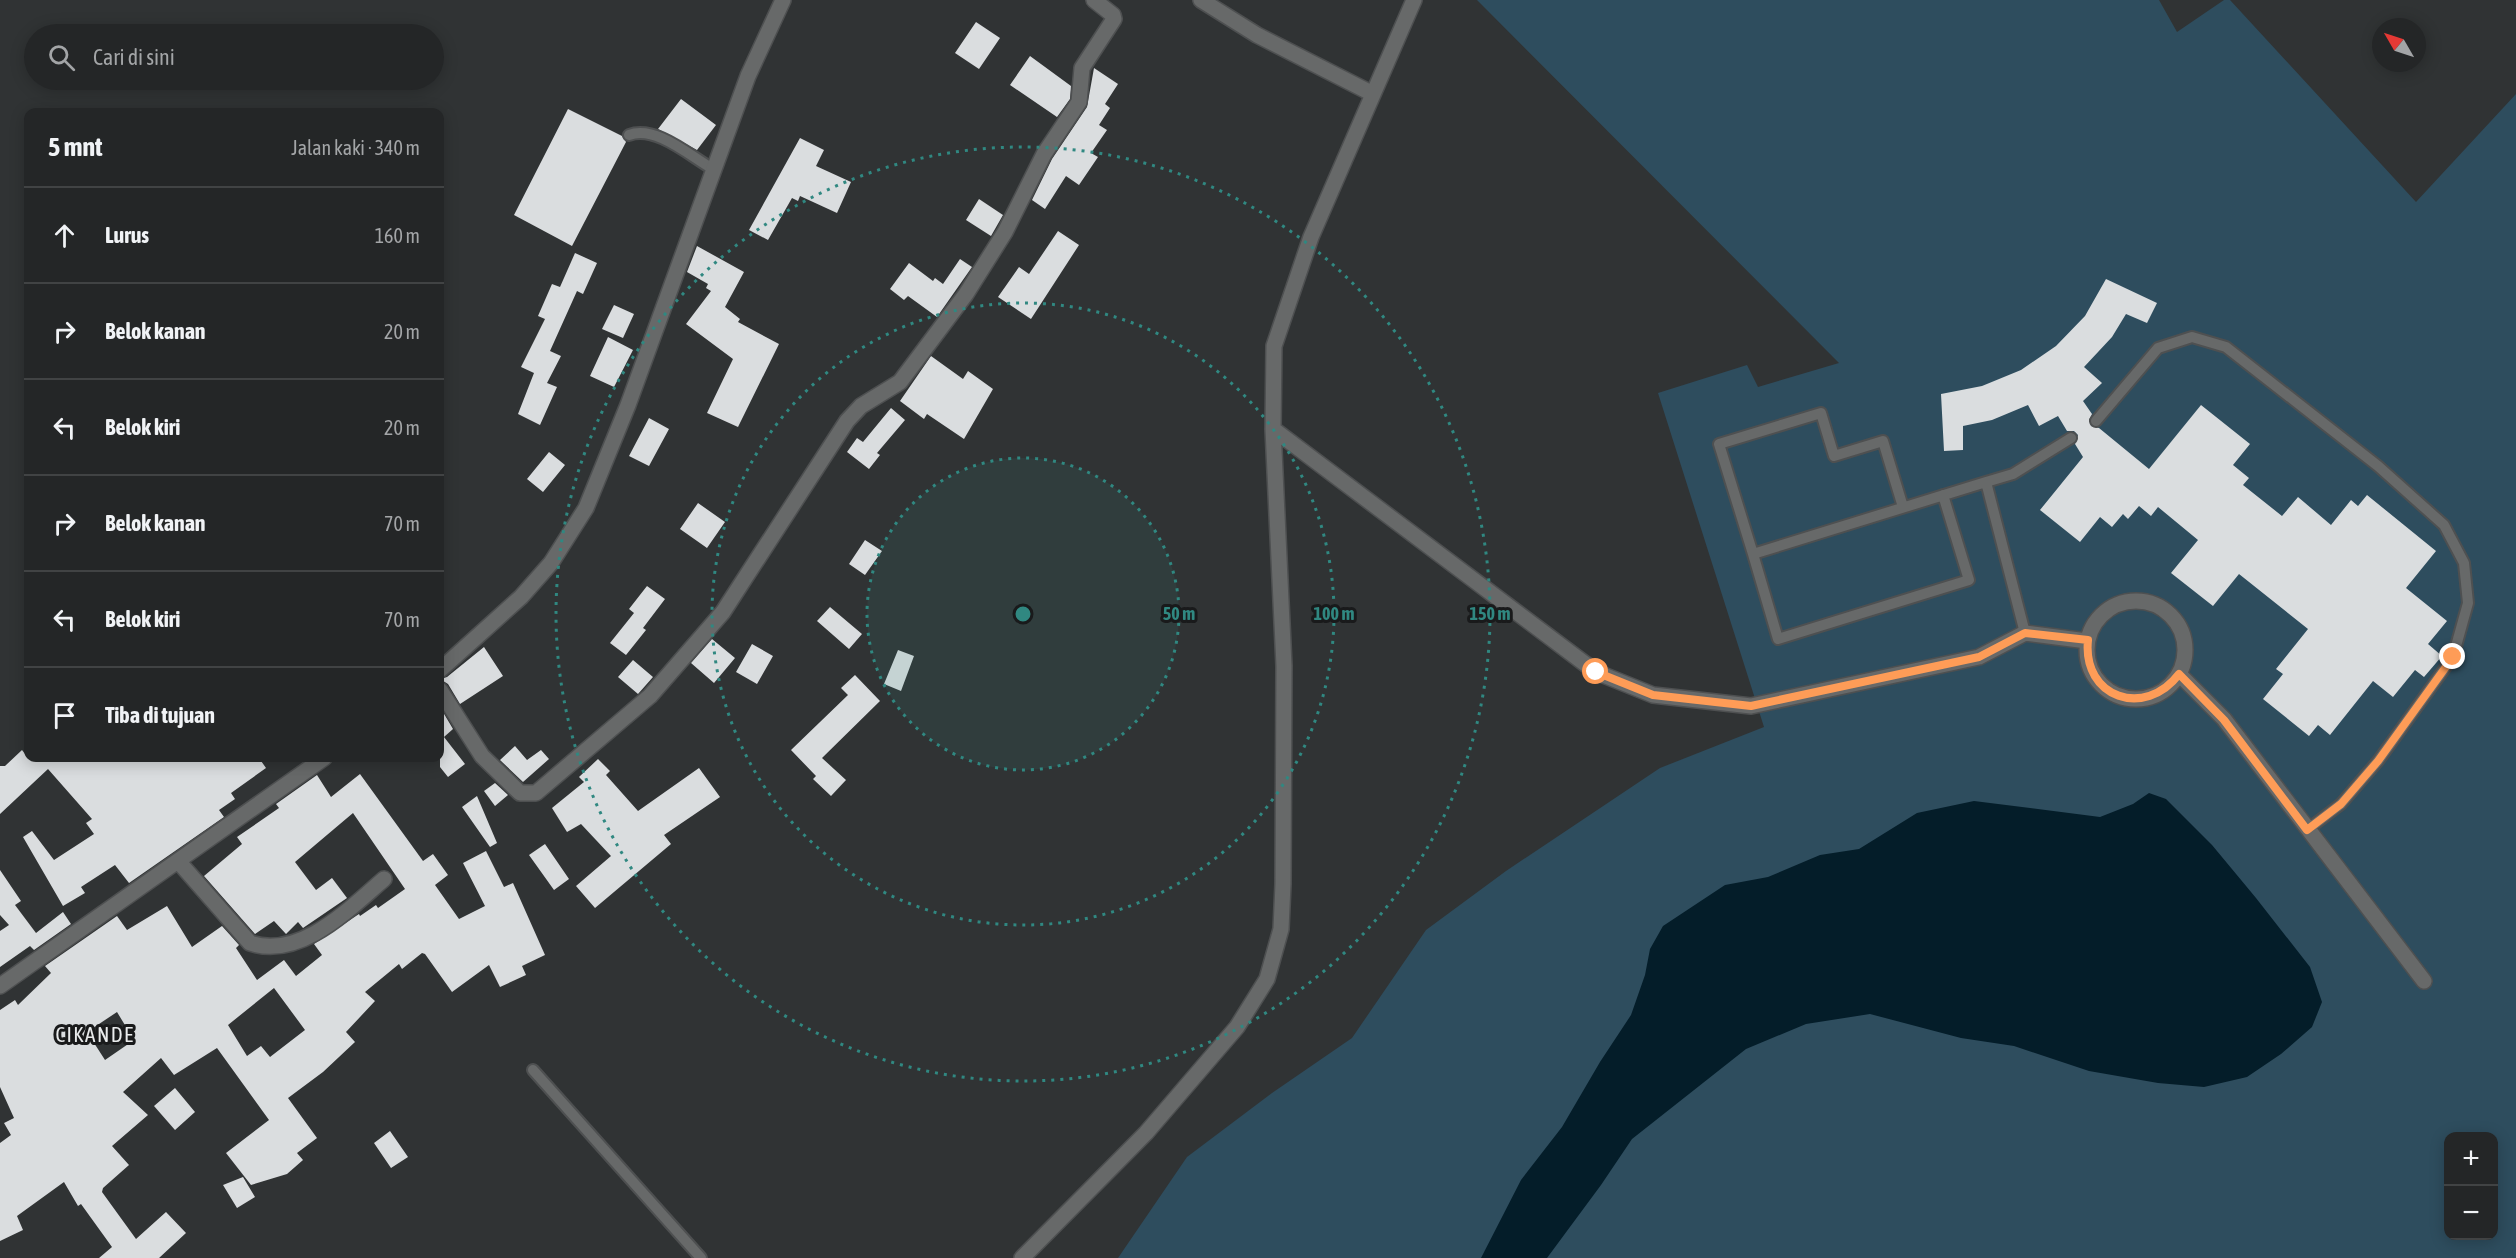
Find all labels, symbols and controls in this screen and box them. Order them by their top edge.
north arrow [2372,18,2426,72]
search box [24,24,444,90]
icon: search [45,41,78,74]
text: Cari di sini [93,44,175,70]
text: 5 mnt [48,132,103,162]
text: Jalan kaki · 340 m [291,136,420,159]
icon: ahead [48,219,81,252]
text: Lurus [105,222,149,248]
text: 160 m [375,224,420,247]
icon: right [48,315,81,348]
text: Belok kanan [105,318,206,344]
text: 20 m [384,320,420,343]
icon: left [48,411,81,444]
text: Belok kiri [105,414,180,440]
text: 20 m [384,416,420,439]
icon: right [48,507,81,540]
text: Belok kanan [105,510,206,536]
text: 70 m [384,512,420,535]
icon: left [48,603,81,636]
text: 50 m [1163,603,1195,624]
text: 100 m [1314,603,1354,624]
text: 150 m [1470,603,1510,624]
centre of rings [1013,604,1033,624]
text: Belok kiri [105,606,180,632]
text: 70 m [384,608,420,631]
route end [2439,643,2465,669]
route start [1582,658,1608,684]
icon: arrive [48,699,81,732]
text: Tiba di tujuan [105,702,215,728]
district label: CIKANDE [56,1022,134,1046]
map controls [2444,1132,2498,1240]
button: + [2444,1132,2498,1186]
button: − [2444,1186,2498,1240]

